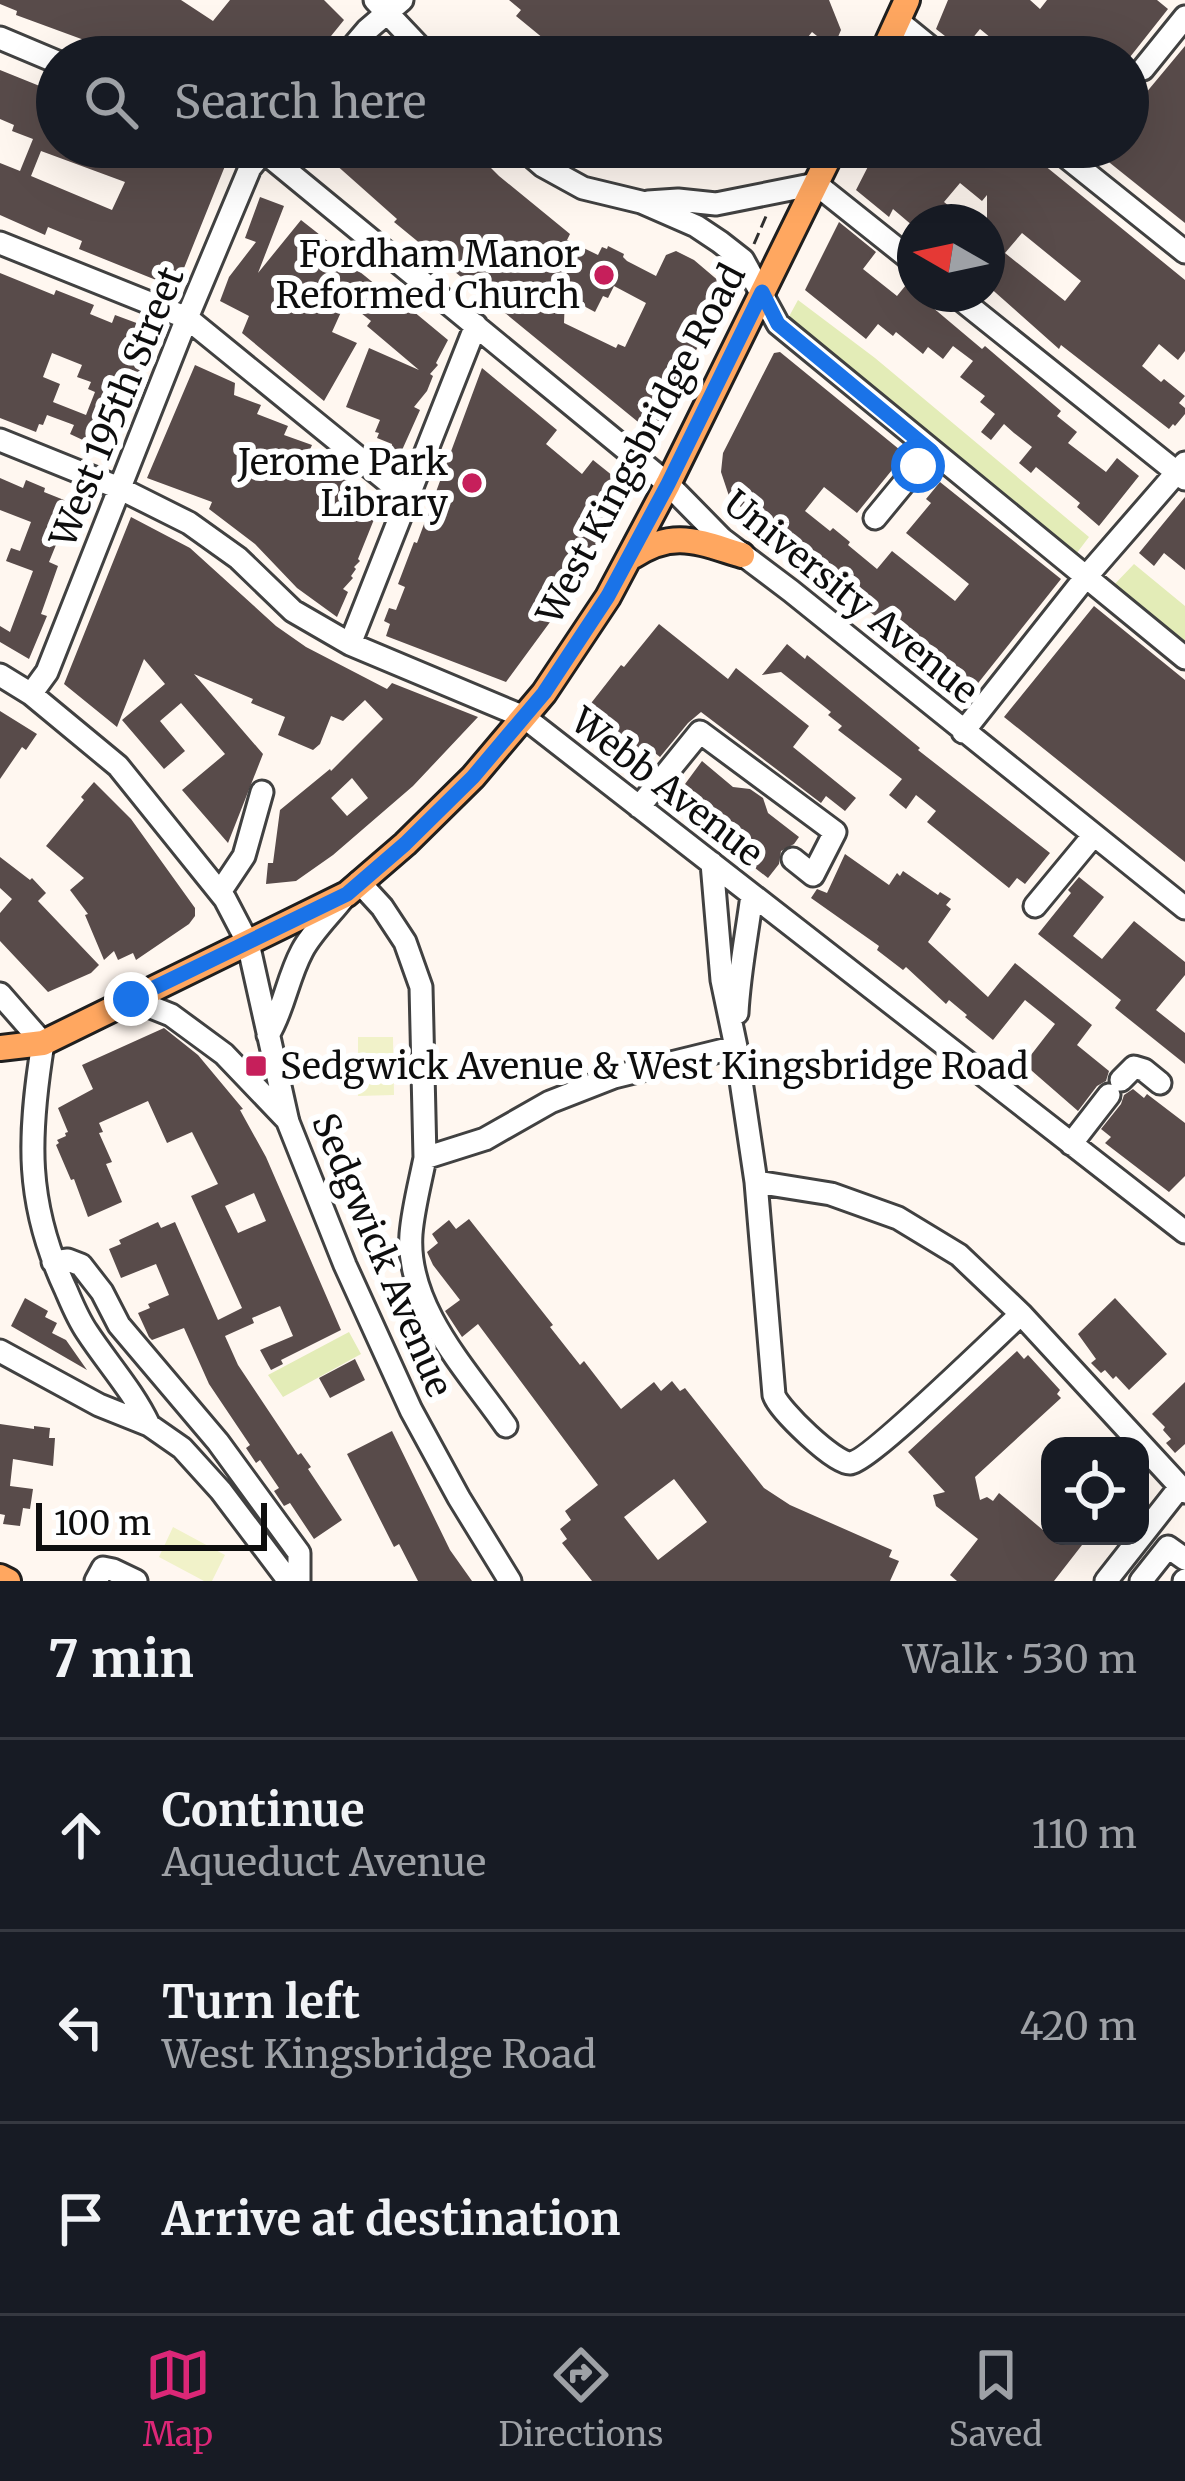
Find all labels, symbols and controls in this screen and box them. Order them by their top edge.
search box [36,36,1149,168]
icon: search [78,69,144,135]
text: Search here [174,74,426,130]
north arrow [897,204,1005,312]
place label: Fordham Manor Reformed Church [276,232,580,318]
street label: West Kingsbridge Road [527,257,755,632]
street label: West 195th Street [40,260,194,555]
marker: Fordham Manor Reformed Church [591,262,617,288]
route start [891,439,945,493]
place label: Jerome Park Library [237,440,448,526]
marker: Jerome Park Library [459,470,485,496]
street label: University Avenue [715,481,987,713]
street label: Webb Avenue [561,698,772,876]
route end [104,972,158,1026]
place label: Sedgwick Avenue & West Kingsbridge Road [280,1044,1028,1089]
marker: Sedgwick Avenue & West Kingsbridge Road [243,1053,269,1079]
street label: Sedgwick Avenue [302,1107,462,1403]
map controls [1041,1437,1149,1545]
button: locate [1041,1437,1149,1545]
scale bar [36,1497,267,1550]
text: 100 m [54,1503,151,1544]
text: 7 min [48,1627,194,1691]
text: Walk · 530 m [903,1635,1137,1684]
text: Continue [162,1782,364,1838]
icon: ahead [48,1802,114,1868]
text: 110 m [1032,1810,1137,1859]
text: Aqueduct Avenue [162,1838,486,1887]
text: Turn left [162,1974,360,2030]
icon: left [48,1994,114,2060]
text: 420 m [1019,2002,1137,2051]
text: West Kingsbridge Road [162,2030,596,2079]
icon: arrive [48,2186,114,2252]
text: Arrive at destination [162,2191,620,2247]
tab: Map [143,2342,213,2455]
tab: Directions [498,2342,663,2455]
tab: Saved [949,2342,1042,2455]

